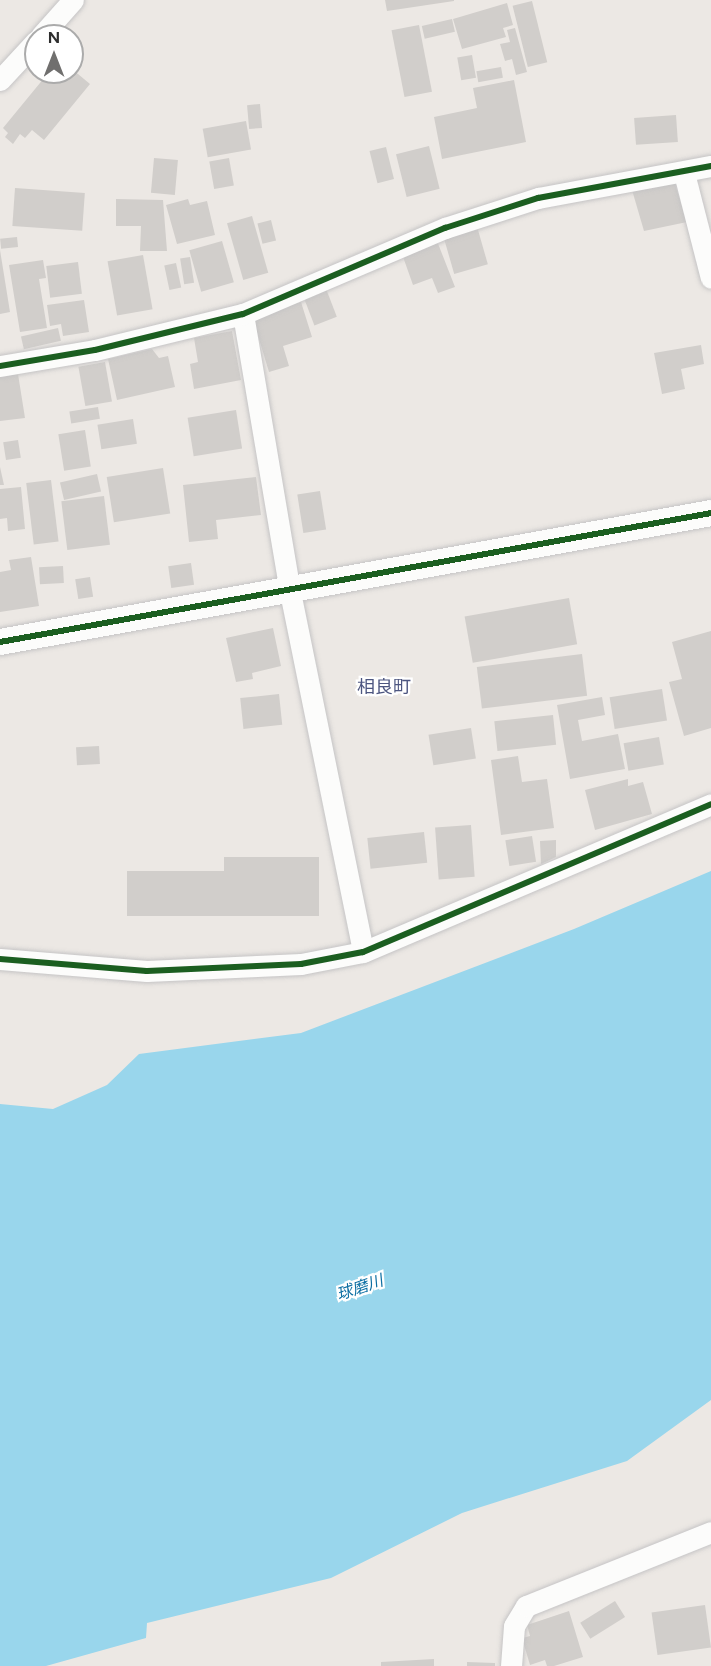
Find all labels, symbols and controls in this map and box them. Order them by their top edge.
north arrow [24,24,84,84]
text: N [48,28,60,47]
district label: 相良町 [357,676,411,698]
water label: 球磨川 [334,1271,386,1305]

